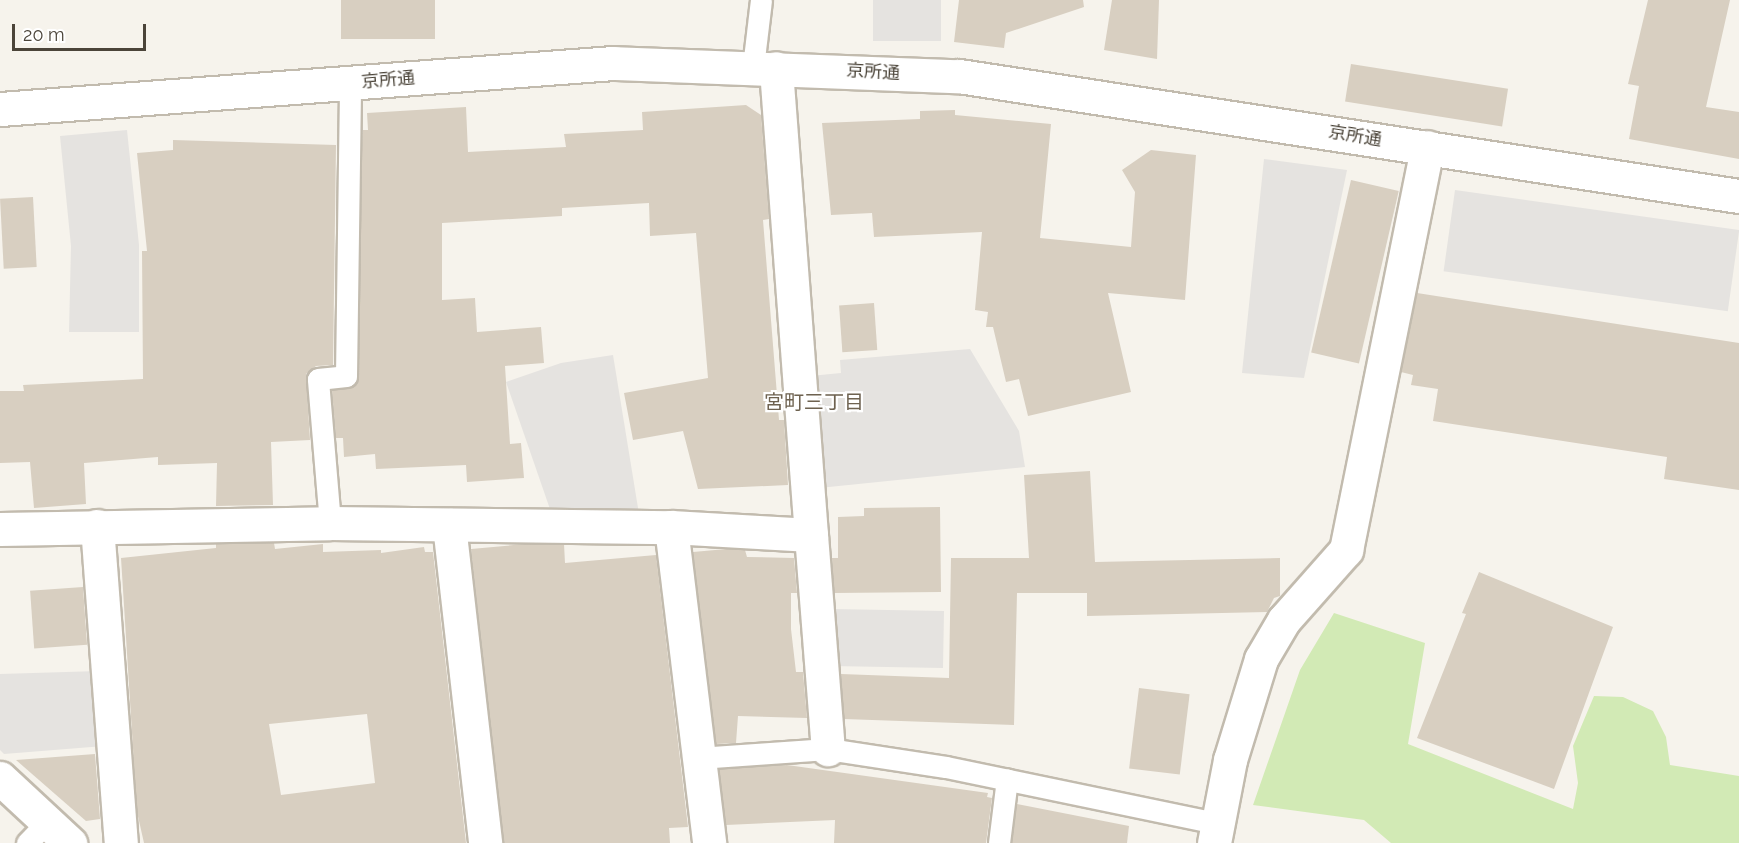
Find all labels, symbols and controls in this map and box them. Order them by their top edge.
scale bar [15,12,148,50]
text: 20 m [23,24,65,45]
street label: 京所通 [845,60,901,84]
street label: 京所通 [360,67,416,93]
street label: 京所通 [1327,121,1383,151]
district label: 宮町三丁目 [764,390,864,414]

